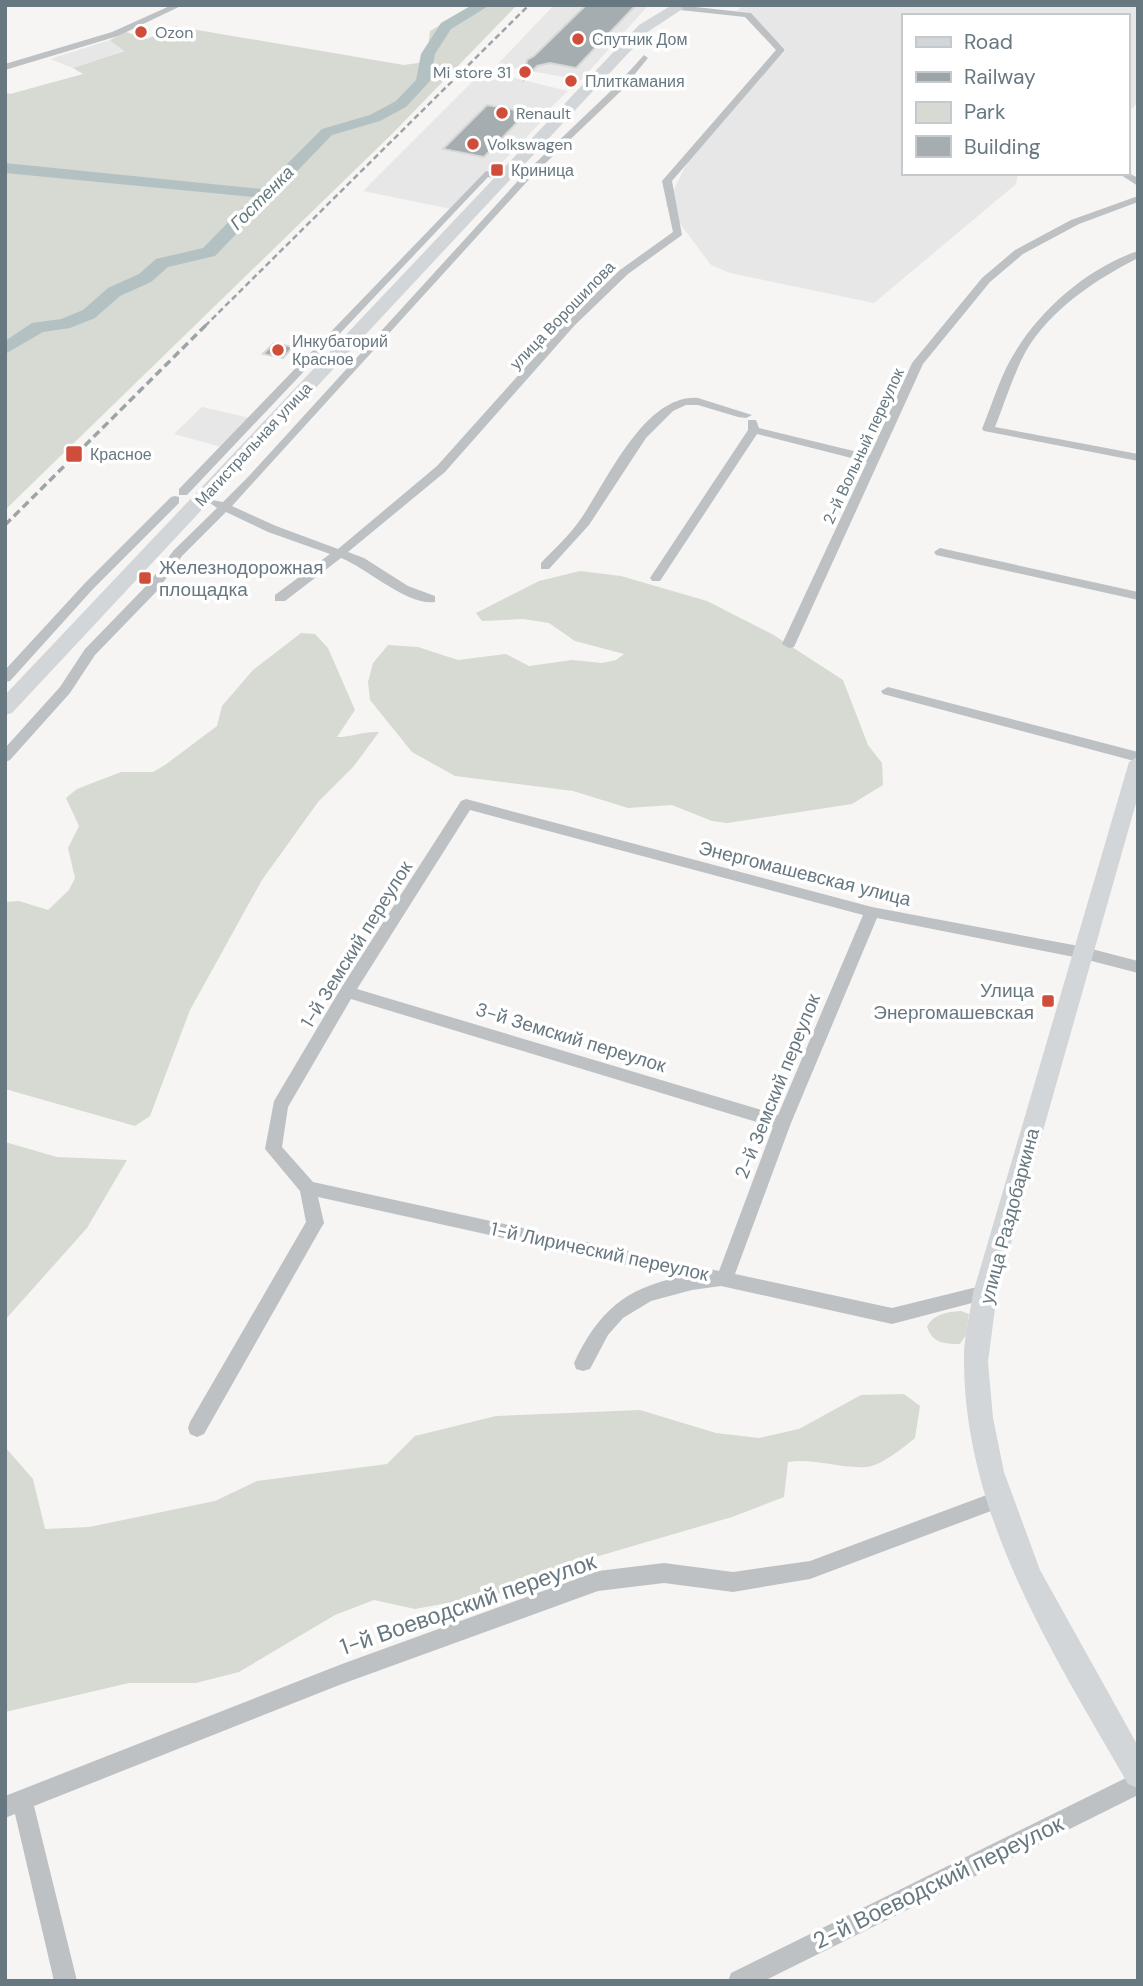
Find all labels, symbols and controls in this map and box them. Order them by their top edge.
legend [902,14,1129,175]
place label: Ozon [155,22,193,43]
marker: Ozon [133,24,149,40]
text: Road [964,28,1013,56]
place label: Спутник Дом [592,29,688,50]
marker: Спутник Дом [570,31,586,47]
place label: Mi store 31 [433,62,511,83]
text: Railway [964,63,1036,91]
marker: Mi store 31 [517,64,533,80]
place label: Плиткамания [585,71,685,92]
marker: Плиткамания [563,73,579,89]
text: Park [964,98,1006,126]
place label: Renault [516,103,571,124]
marker: Renault [494,105,510,121]
text: Building [964,133,1041,161]
place label: Volkswagen [487,134,573,155]
marker: Volkswagen [465,136,481,152]
place label: Криница [511,160,574,181]
water label: Гостенка [225,161,299,235]
marker: Криница [489,162,505,178]
street label: улица Ворошилова [505,257,620,374]
place label: Инкубаторий Красное [292,331,388,370]
marker: Инкубаторий Красное [270,342,286,358]
street label: 2-й Вольный переулок [818,364,909,528]
street label: Магистральная улица [190,378,317,511]
marker: Красное [64,444,84,464]
place label: Красное [90,444,152,465]
place label: Железнодорожная площадка [159,555,323,602]
marker: Железнодорожная площадка [137,570,153,586]
street label: Энергомашевская улица [696,835,914,912]
street label: 1-й Земский переулок [295,856,418,1032]
place label: Улица Энергомашевская [873,978,1034,1025]
street label: 2-й Земский переулок [729,989,826,1182]
marker: Улица Энергомашевская [1040,993,1056,1009]
street label: 3-й Земский переулок [473,997,670,1078]
street label: улица Раздобаркина [974,1125,1045,1307]
street label: 1-й Лирический переулок [489,1216,712,1287]
street label: 1-й Воеводский переулок [336,1546,601,1662]
street label: 2-й Воеводский переулок [808,1808,1069,1956]

